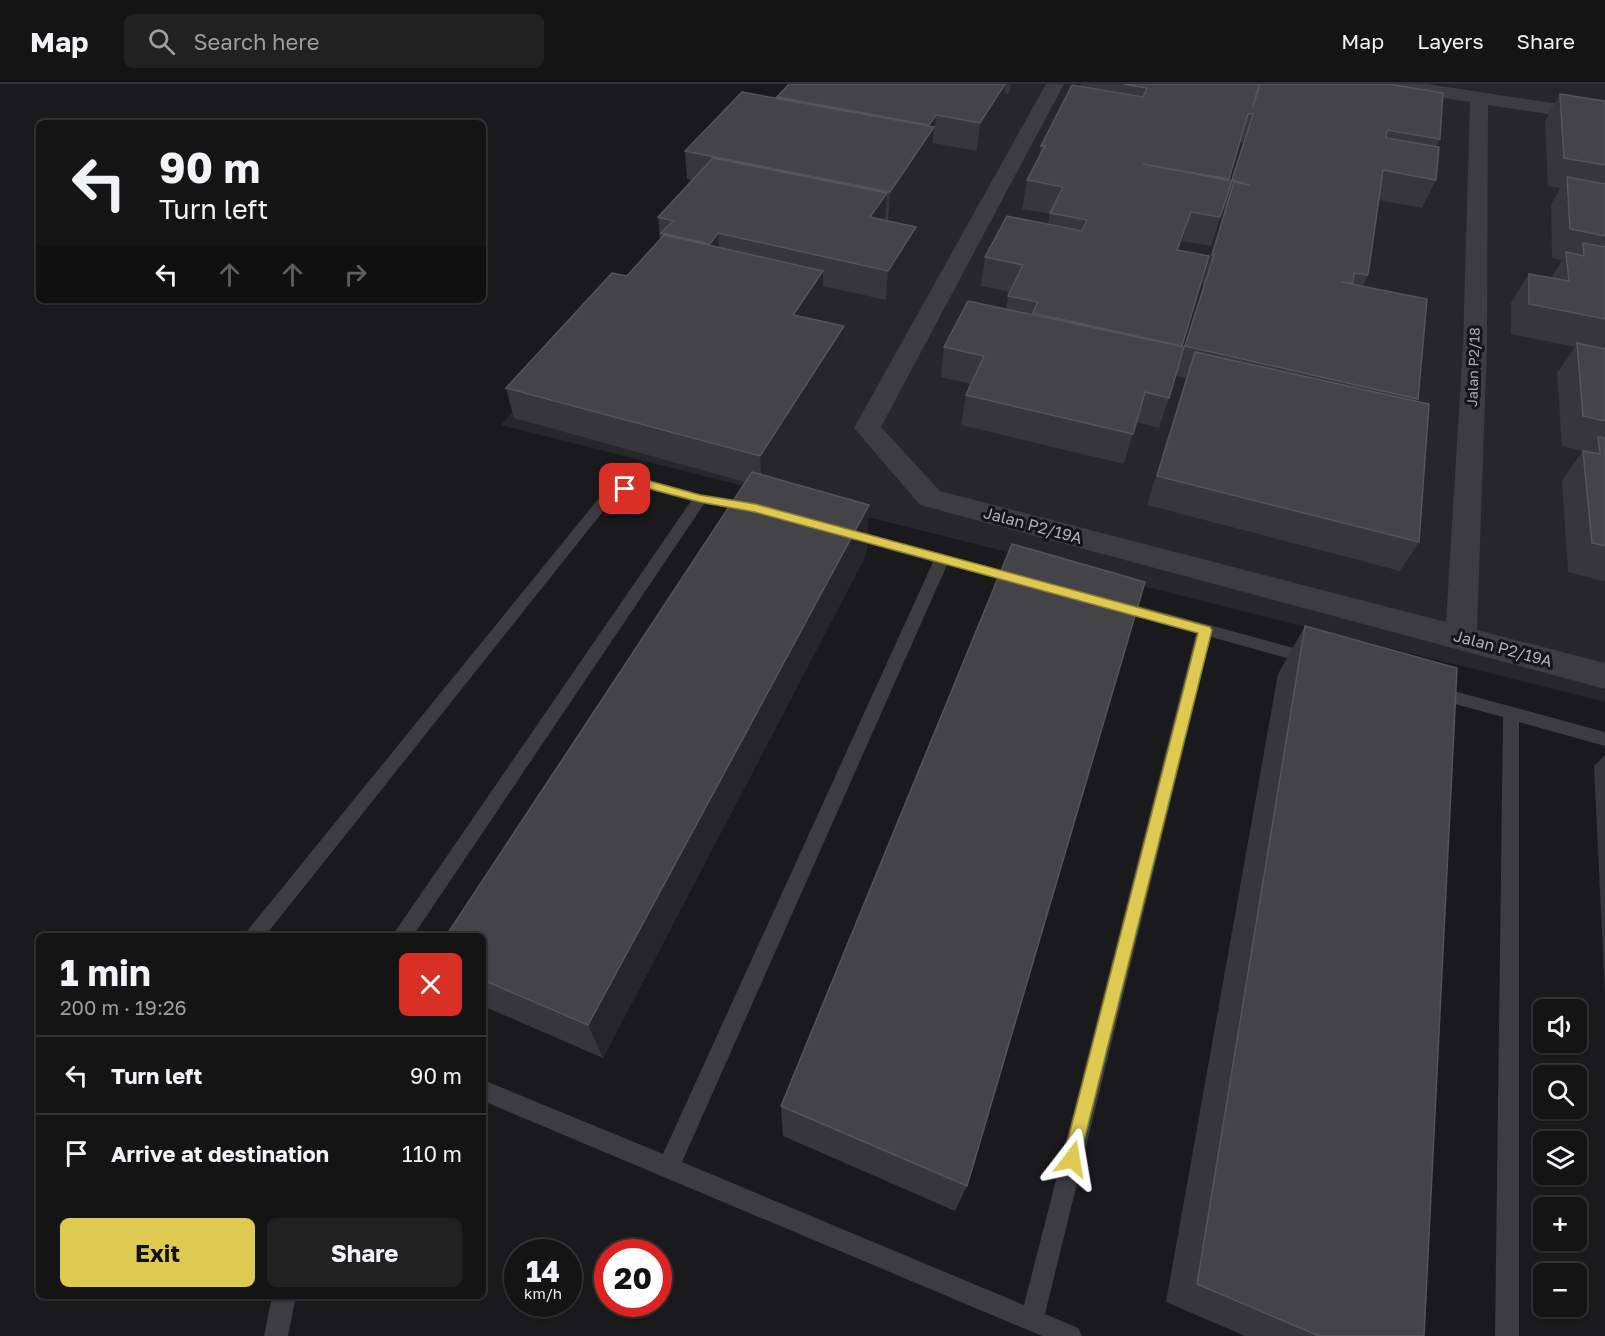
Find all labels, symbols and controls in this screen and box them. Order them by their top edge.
search box [124,14,544,68]
text: Map [30,25,88,58]
icon: search [145,25,178,58]
text: Search here [193,28,319,55]
text: Map [1341,28,1384,54]
text: Layers [1417,28,1484,54]
text: Share [1517,28,1575,54]
text: 90 m [159,142,260,192]
icon: left [60,144,138,222]
text: Turn left [159,193,268,225]
icon: left [150,258,183,291]
icon: ahead [213,258,246,291]
icon: ahead [276,258,309,291]
icon: right [339,258,372,291]
street label: Jalan P2/18 [1463,327,1483,407]
pin [599,463,650,514]
icon: arrive [608,472,641,505]
street label: Jalan P2/19A [981,502,1085,548]
street label: Jalan P2/19A [1451,625,1555,671]
text: 1 min [60,951,151,994]
button: close [399,953,462,1016]
text: 200 m · 19:26 [60,995,187,1019]
map controls [1533,999,1587,1317]
button: sound [1533,999,1587,1053]
icon: left [60,1059,93,1092]
text: Turn left [111,1062,202,1089]
text: 90 m [410,1062,462,1089]
button: search [1533,1065,1587,1119]
position arrow [1040,1127,1104,1191]
button: layers [1533,1131,1587,1185]
icon: arrive [60,1137,93,1170]
text: Arrive at destination [111,1140,329,1167]
text: 110 m [402,1140,462,1167]
button: + [1533,1197,1587,1251]
button: Exit [60,1218,255,1287]
button: Share [267,1218,462,1287]
speed limit sign: 20 [594,1239,672,1317]
text: 14 [526,1253,560,1289]
button: − [1533,1263,1587,1317]
text: km/h [524,1284,562,1302]

